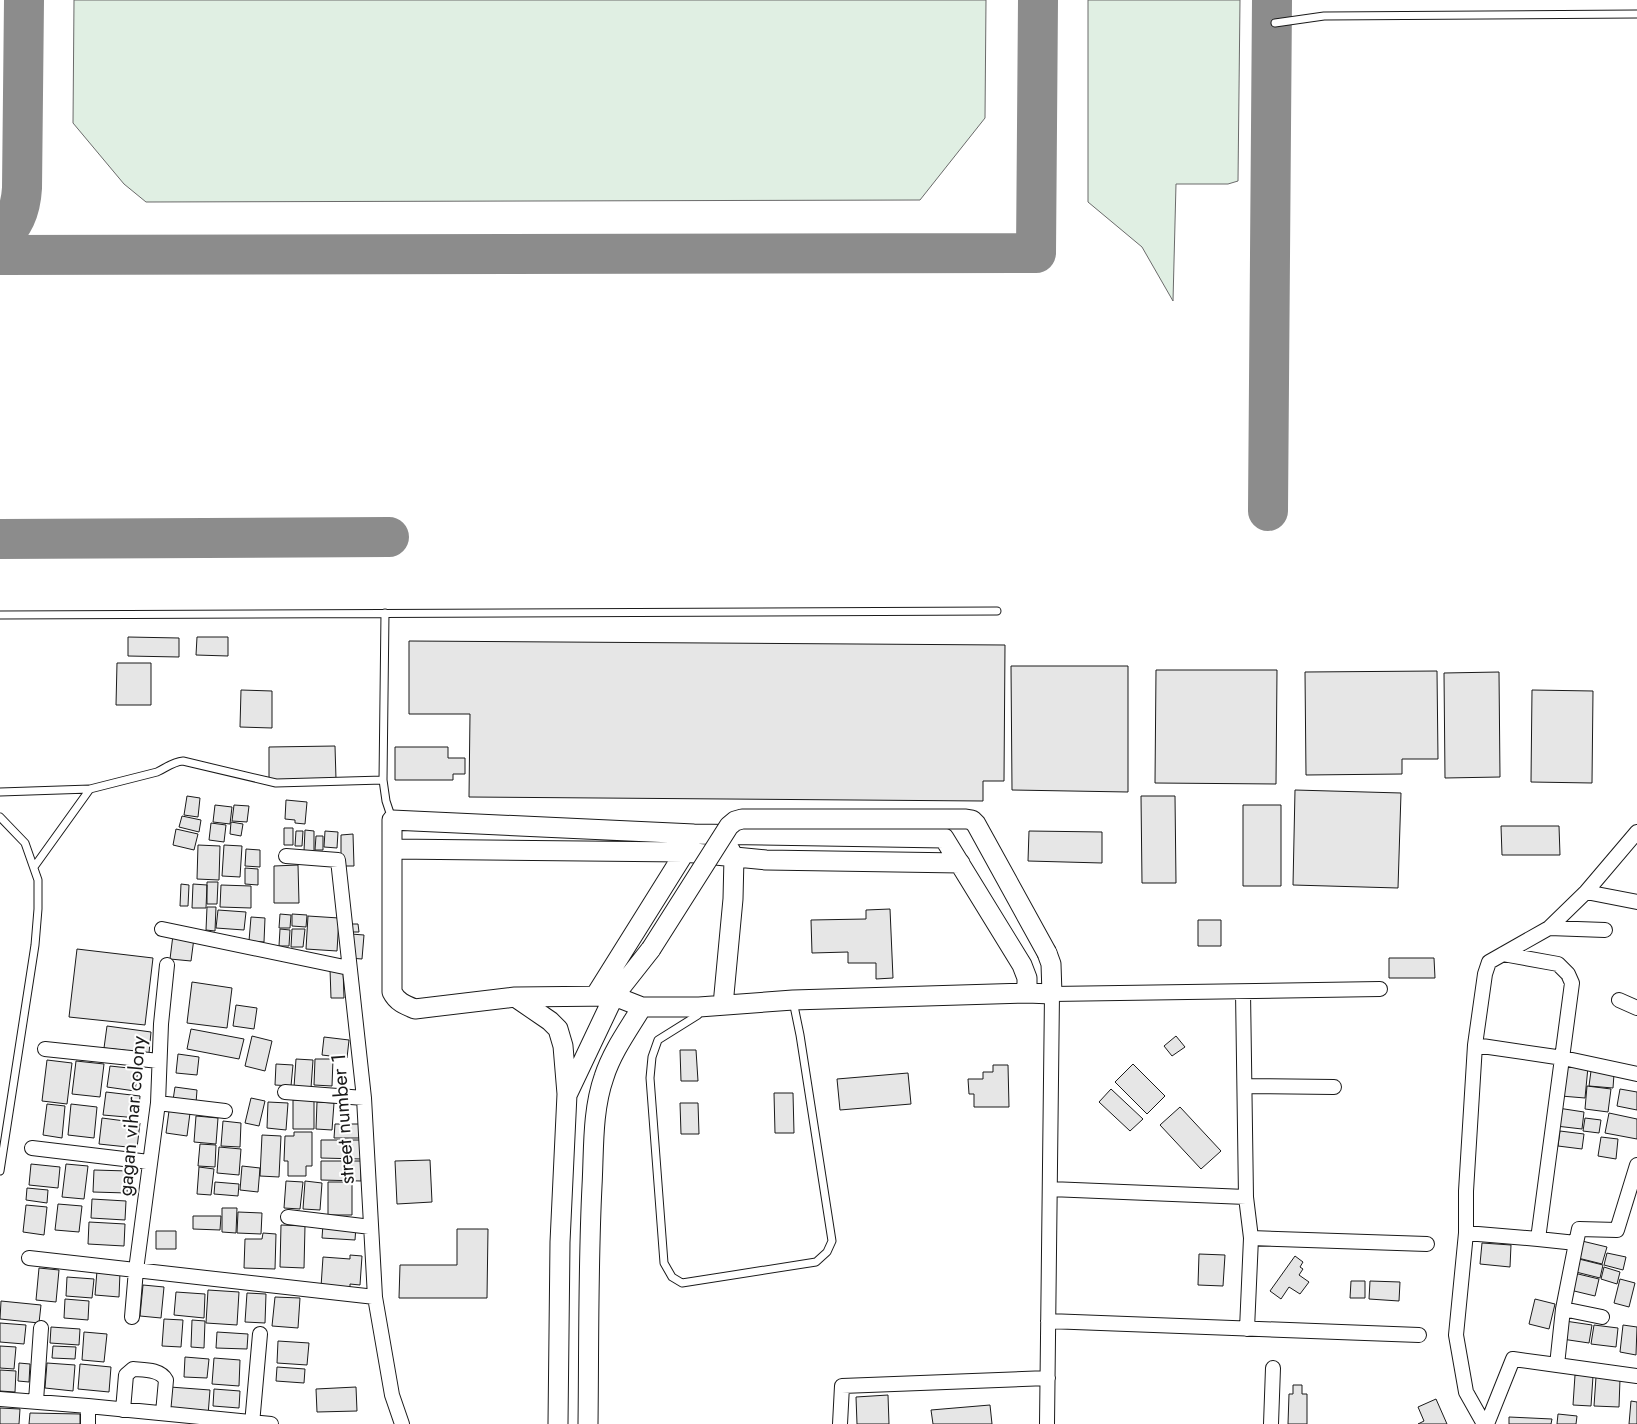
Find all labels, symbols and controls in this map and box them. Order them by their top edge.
street label: gagan vihar colony [111,1034,153,1197]
street label: street number 1 [324,1053,362,1185]

